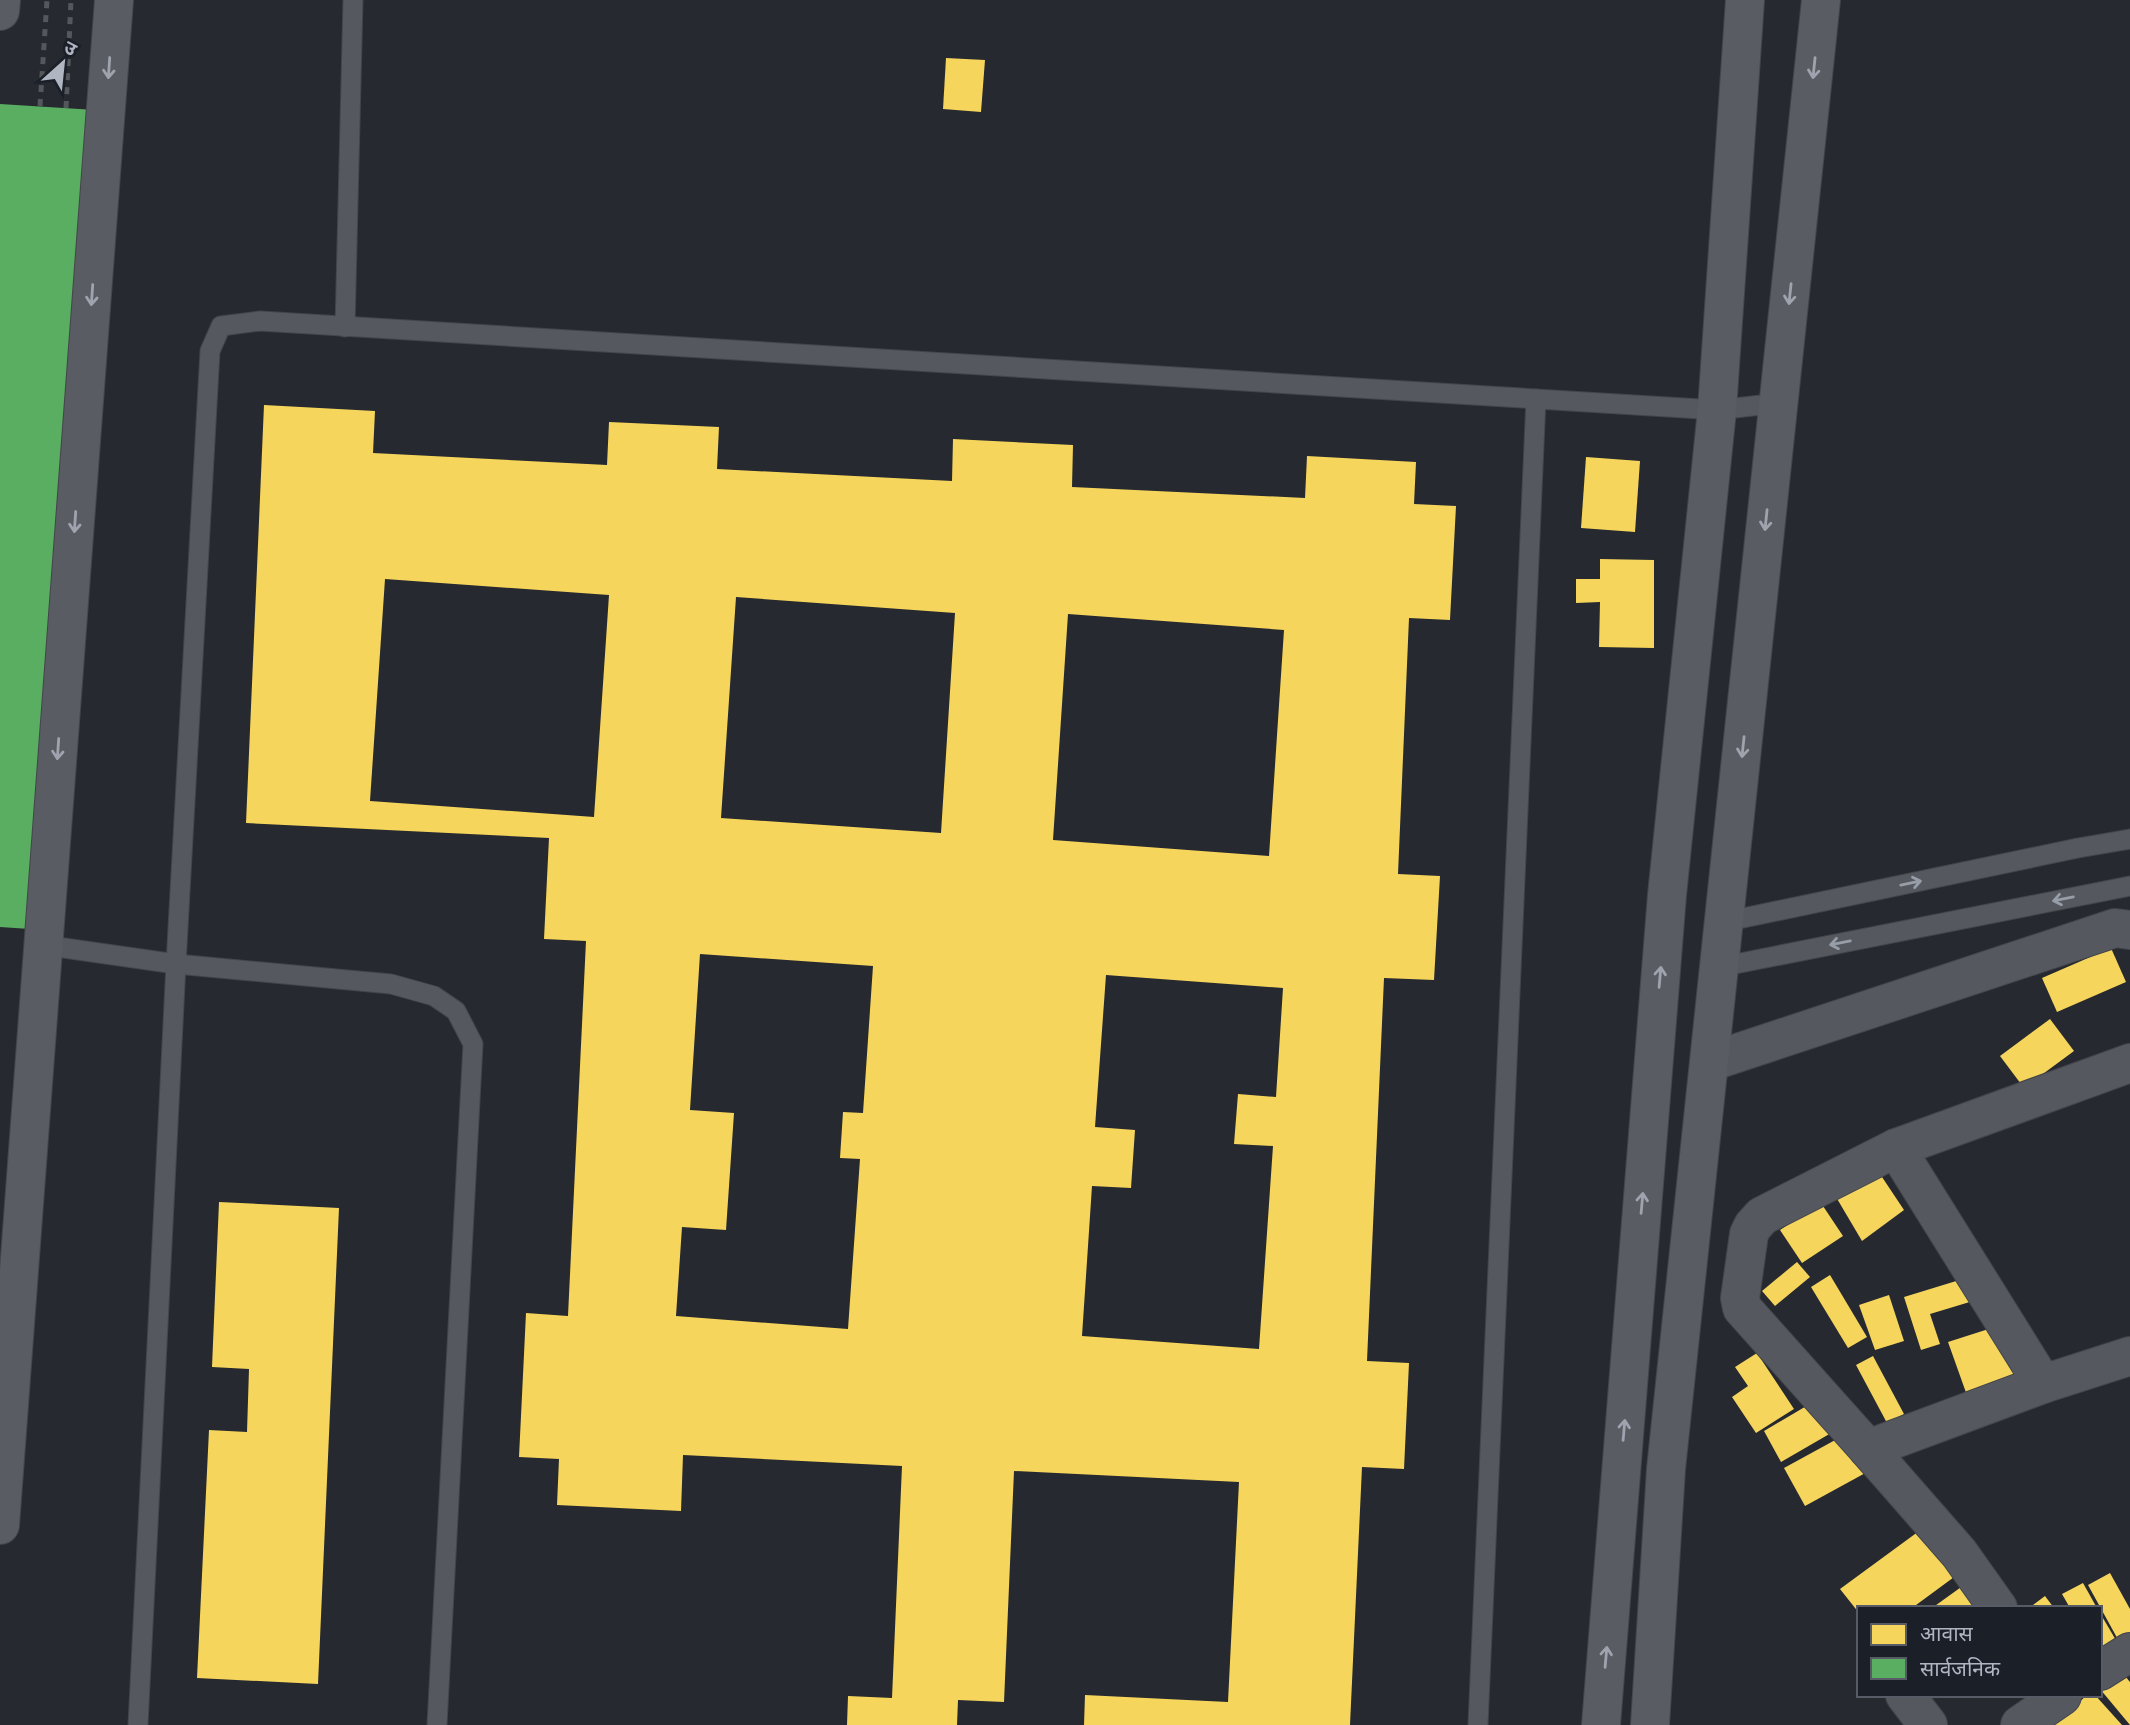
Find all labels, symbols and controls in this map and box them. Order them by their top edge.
north arrow [28,28,98,98]
text: उ [59,34,82,63]
one-way arrow [102,56,115,79]
one-way arrow [1807,56,1820,79]
one-way arrow [1783,282,1796,305]
one-way arrow [85,283,98,306]
one-way arrow [1760,509,1773,531]
one-way arrow [68,510,81,533]
one-way arrow [1736,735,1749,758]
one-way arrow [51,737,64,759]
one-way arrow [1899,876,1922,890]
one-way arrow [2052,893,2075,906]
one-way arrow [1829,937,1852,951]
one-way arrow [1654,965,1667,988]
one-way arrow [1636,1193,1649,1215]
one-way arrow [1618,1419,1631,1442]
legend [1857,1606,2102,1697]
text: आवास [1920,1619,1974,1649]
one-way arrow [1600,1646,1613,1669]
text: सार्वजनिक [1920,1654,2001,1684]

